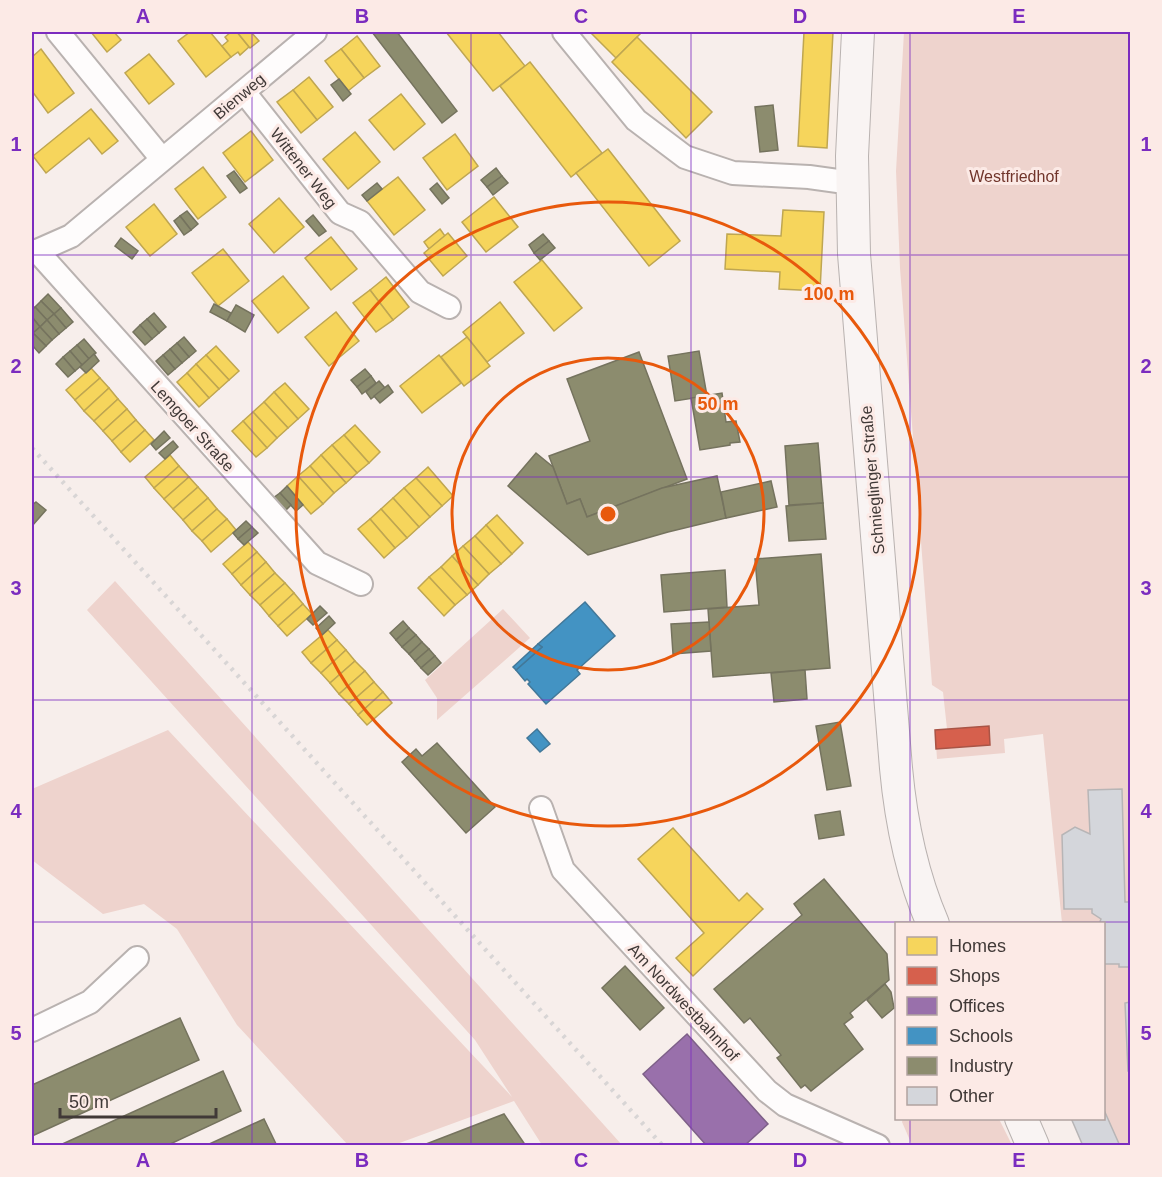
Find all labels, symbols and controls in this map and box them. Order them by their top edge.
text: A [136,5,150,27]
text: B [355,5,369,27]
text: C [574,5,588,27]
text: D [793,5,807,27]
text: E [1012,5,1026,27]
street label: Bienweg [210,70,268,123]
street label: Wittener Weg [267,125,340,212]
text: 1 [10,133,22,155]
text: 1 [1140,133,1152,155]
park label: Westfriedhof [969,168,1059,185]
text: 100 m [803,284,855,304]
text: 2 [10,355,22,377]
text: 2 [1140,355,1152,377]
street label: Lemgoer Straße [148,378,238,475]
text: 50 m [697,394,739,414]
street label: Schnieglinger Straße [858,405,887,555]
centre of rings [598,504,618,524]
text: 3 [10,577,22,599]
text: 3 [1140,577,1152,599]
text: 4 [10,800,22,822]
text: 4 [1140,800,1152,822]
legend [895,922,1105,1120]
text: Homes [949,936,1006,956]
street label: Am Nordwestbahnhof [625,940,743,1065]
text: Shops [949,966,1000,986]
text: Offices [949,996,1005,1016]
text: 5 [10,1022,22,1044]
text: 5 [1140,1022,1152,1044]
text: Schools [949,1026,1013,1046]
text: Industry [949,1056,1013,1076]
scale bar [60,1081,216,1119]
text: Other [949,1086,994,1106]
text: 50 m [69,1092,109,1112]
text: A [136,1149,150,1171]
text: B [355,1149,369,1171]
text: C [574,1149,588,1171]
text: D [793,1149,807,1171]
text: E [1012,1149,1026,1171]

